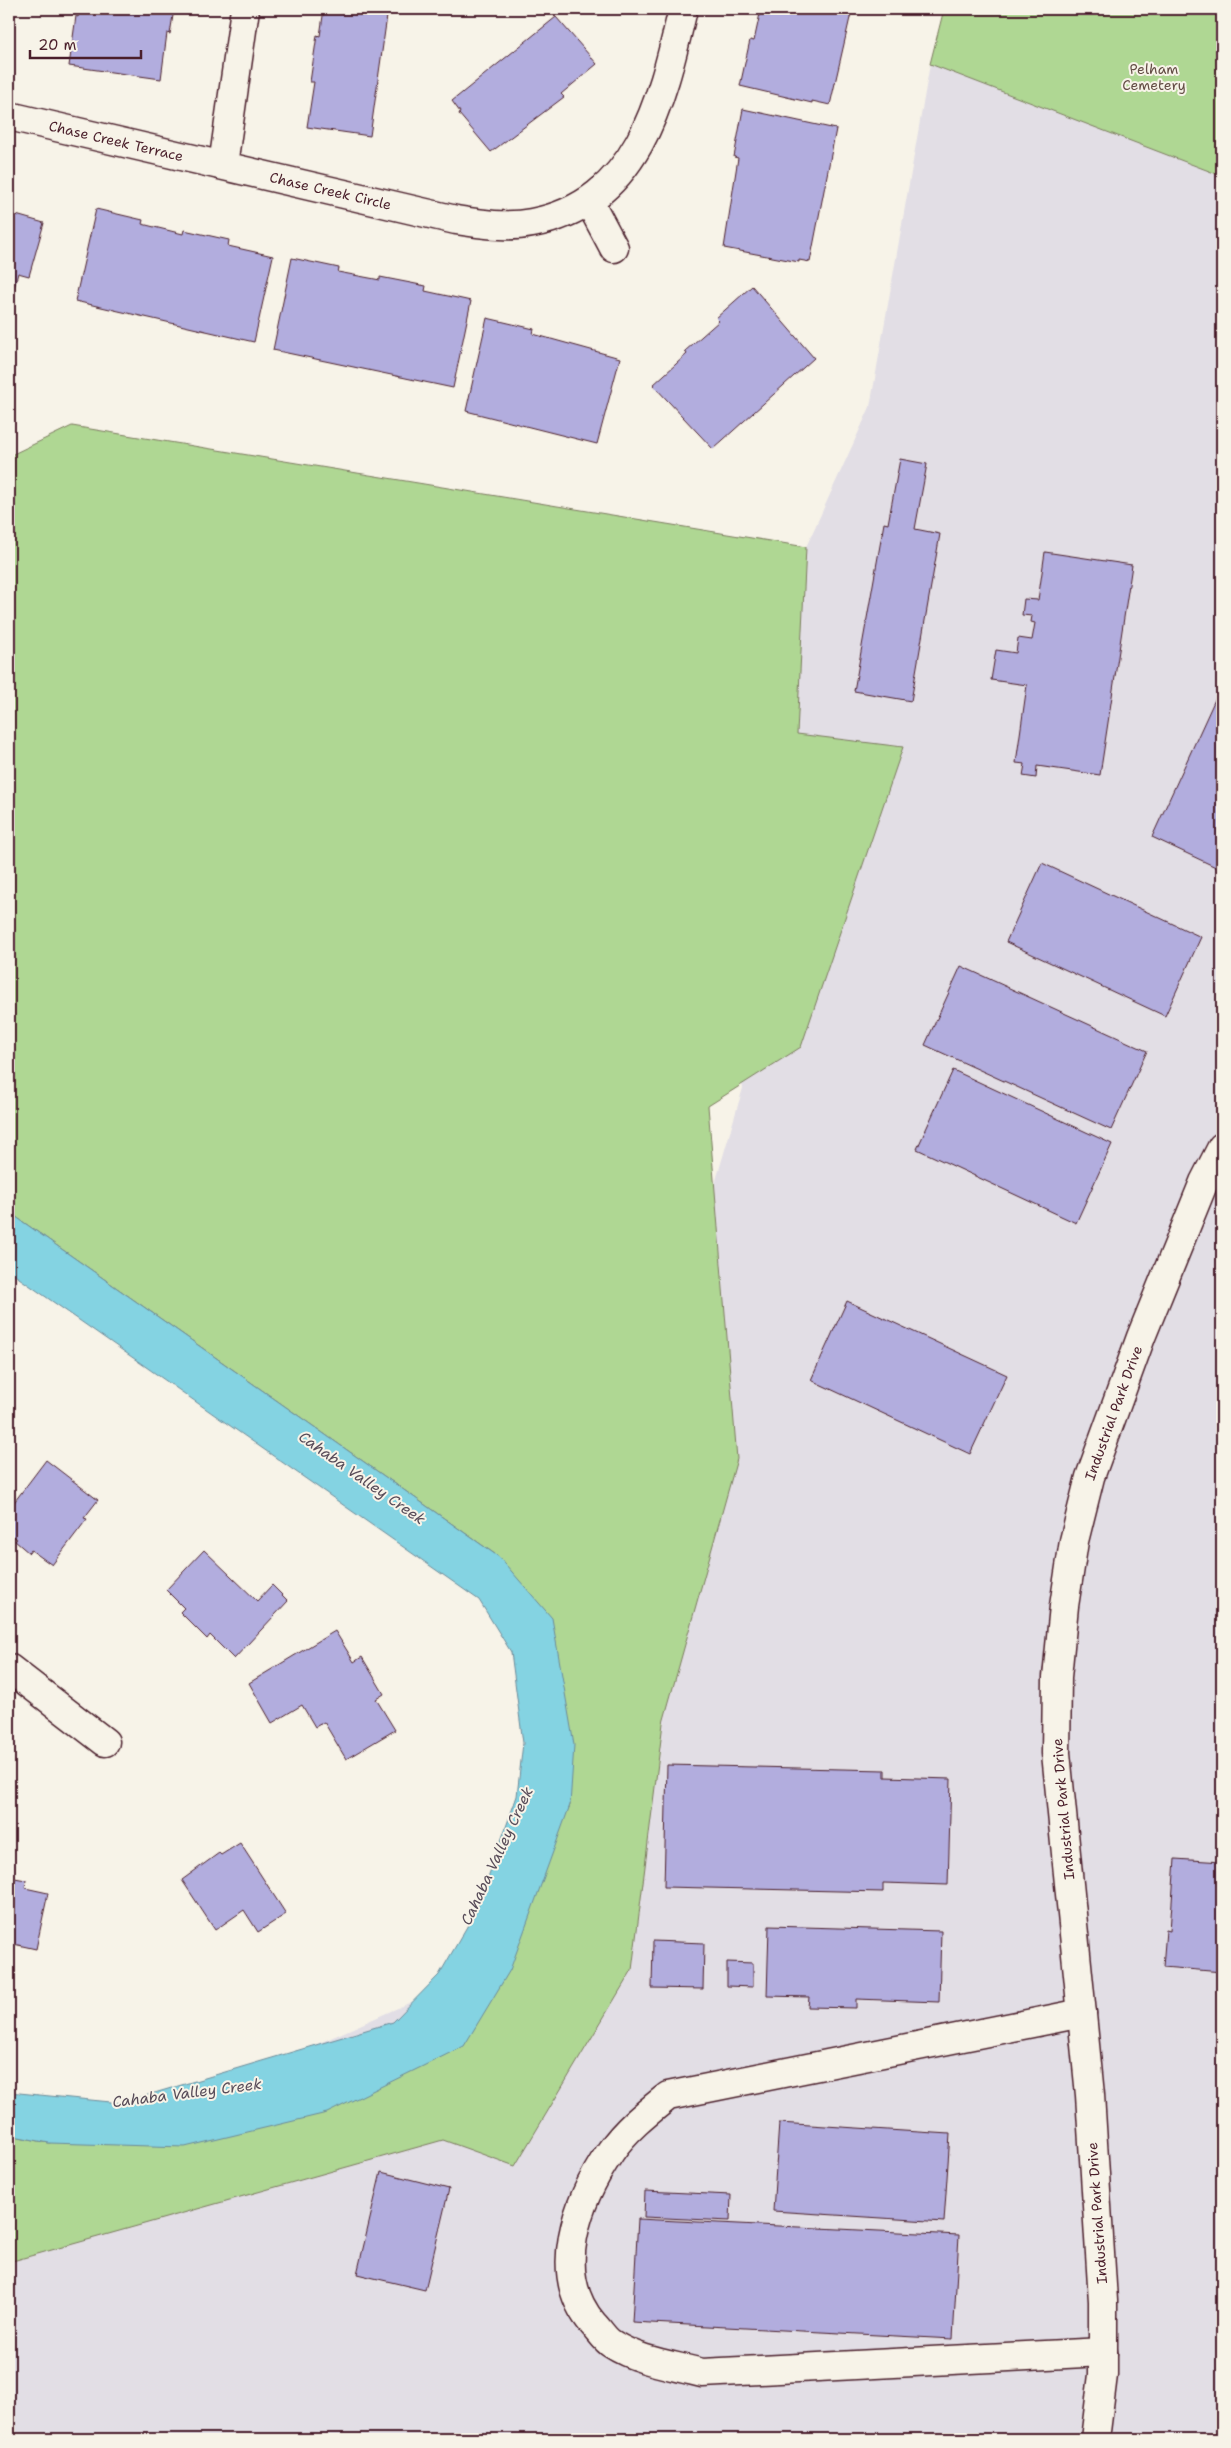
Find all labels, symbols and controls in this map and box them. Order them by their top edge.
scale bar [30,28,141,60]
text: 20 m [38,35,77,55]
park label: Pelham Cemetery [1122,60,1186,94]
street label: Chase Creek Terrace [47,117,185,165]
street label: Chase Creek Circle [268,168,393,214]
street label: Industrial Park Drive [1081,1343,1146,1483]
water label: Cahaba Valley Creek [295,1427,430,1530]
street label: Industrial Park Drive [1048,1738,1078,1880]
water label: Cahaba Valley Creek [456,1783,538,1928]
water label: Cahaba Valley Creek [111,2074,263,2112]
street label: Industrial Park Drive [1083,2142,1111,2284]

